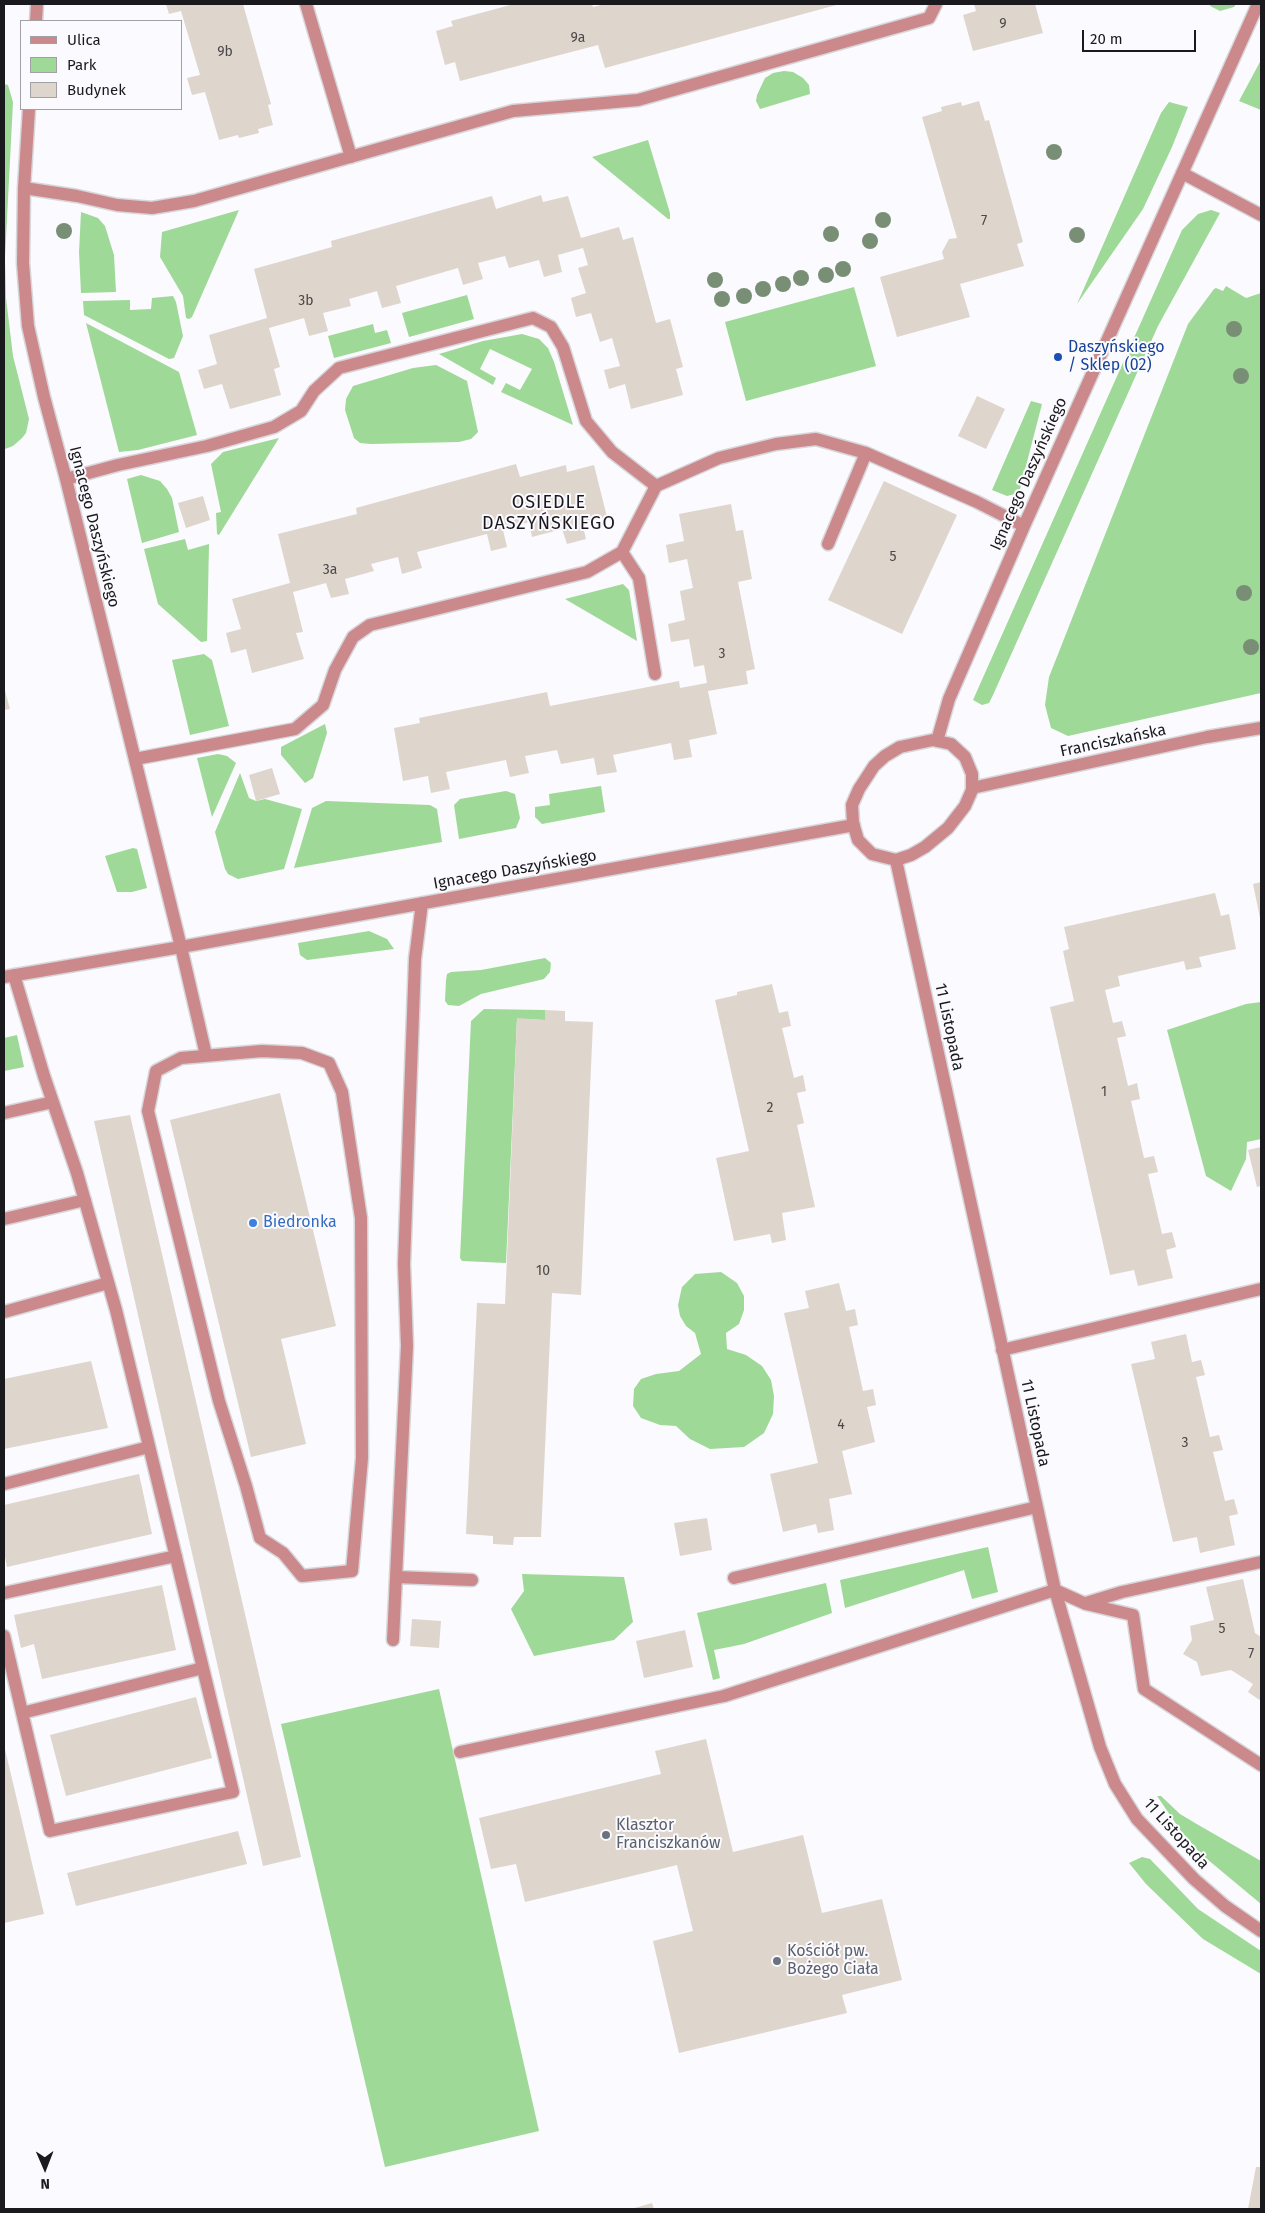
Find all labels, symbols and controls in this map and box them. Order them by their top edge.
house number: 9 [999,16,1007,32]
legend [20,20,182,110]
scale bar [1085,20,1199,52]
house number: 9a [571,30,585,46]
text: 20 m [1090,30,1123,48]
text: Ulica [67,31,101,49]
house number: 9b [217,44,233,60]
text: Park [67,56,97,74]
text: Budynek [67,81,126,99]
house number: 7 [981,213,987,229]
house number: 3b [298,293,314,309]
place label: Daszyńskiego / Sklep (02) [1068,338,1165,376]
marker: Daszyńskiego / Sklep (02) [1052,351,1064,363]
street label: Ignacego Daszyńskiego [987,394,1071,554]
street label: Ignacego Daszyńskiego [65,444,123,610]
district label: OSIEDLE DASZYŃSKIEGO [481,492,617,534]
house number: 5 [889,549,897,565]
house number: 3a [323,562,337,578]
house number: 3 [719,646,725,662]
street label: Franciszkańska [1058,720,1168,762]
street label: Ignacego Daszyńskiego [432,846,598,894]
street label: 11 Listopada [930,981,968,1073]
house number: 1 [1101,1084,1107,1100]
house number: 2 [767,1100,773,1116]
place label: Biedronka [263,1213,337,1233]
marker: Biedronka [247,1217,259,1229]
house number: 10 [536,1263,550,1279]
street label: 11 Listopada [1016,1377,1054,1469]
house number: 4 [837,1417,845,1433]
house number: 3 [1182,1435,1188,1451]
house number: 5 [1218,1621,1226,1637]
house number: 7 [1248,1646,1254,1662]
street label: 11 Listopada [1139,1794,1213,1874]
place label: Klasztor Franciszkanów [616,1816,720,1854]
marker: Klasztor Franciszkanów [600,1829,612,1841]
place label: Kościół pw. Bożego Ciała [787,1942,879,1980]
marker: Kościół pw. Bożego Ciała [771,1955,783,1967]
north arrow [20,2143,70,2193]
text: N [40,2175,50,2192]

